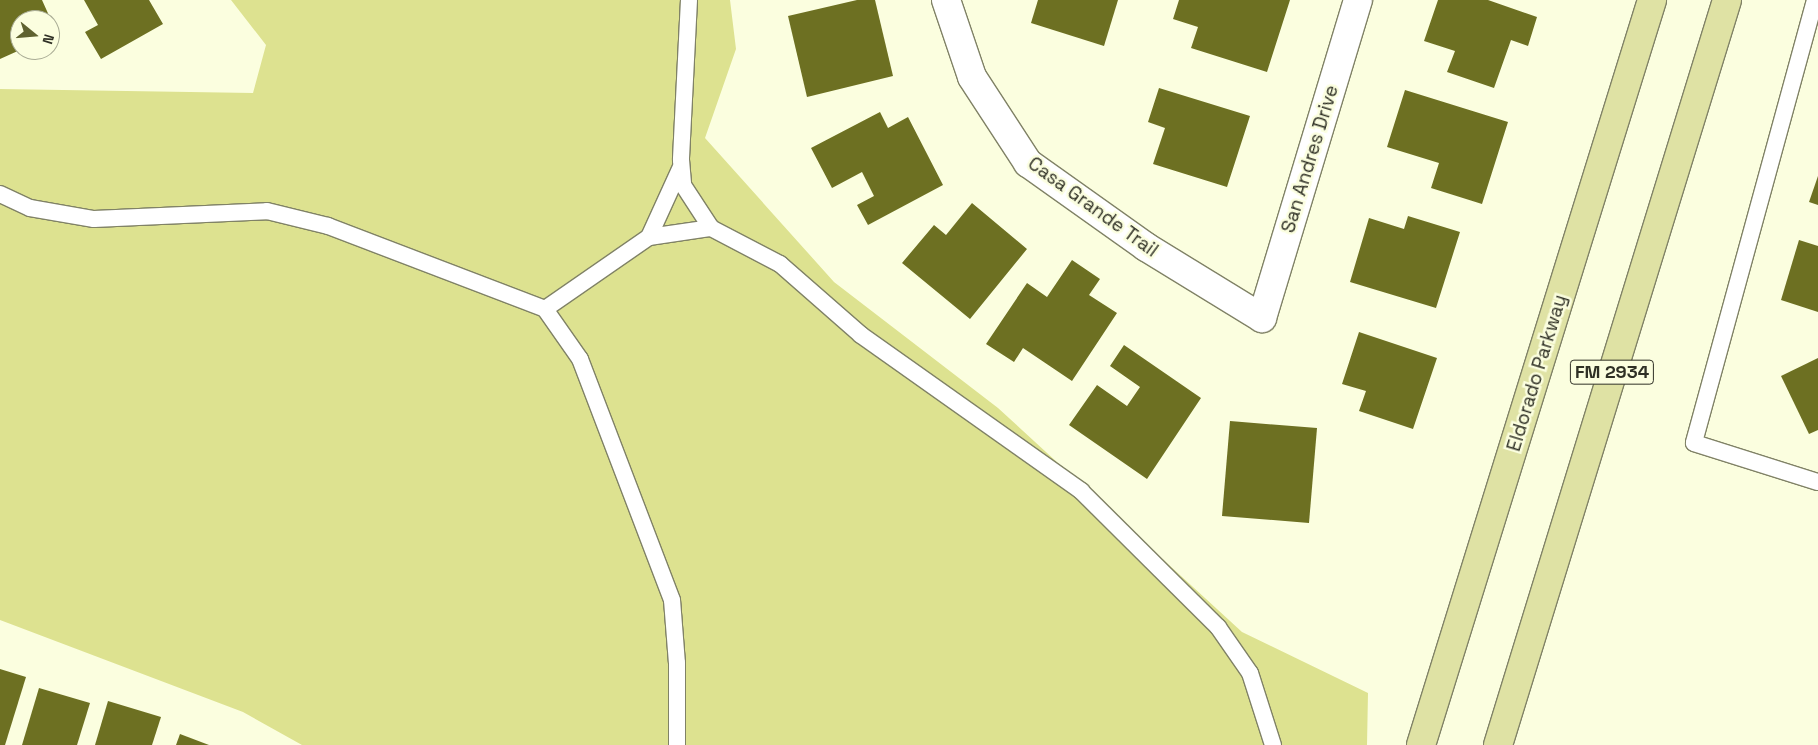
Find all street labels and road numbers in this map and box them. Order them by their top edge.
street label: San Andres Drive [1277,82,1343,236]
street label: Casa Grande Trail [1023,152,1163,262]
street label: Eldorado Parkway [1502,292,1572,454]
road number: FM 2934 [1570,357,1654,388]

